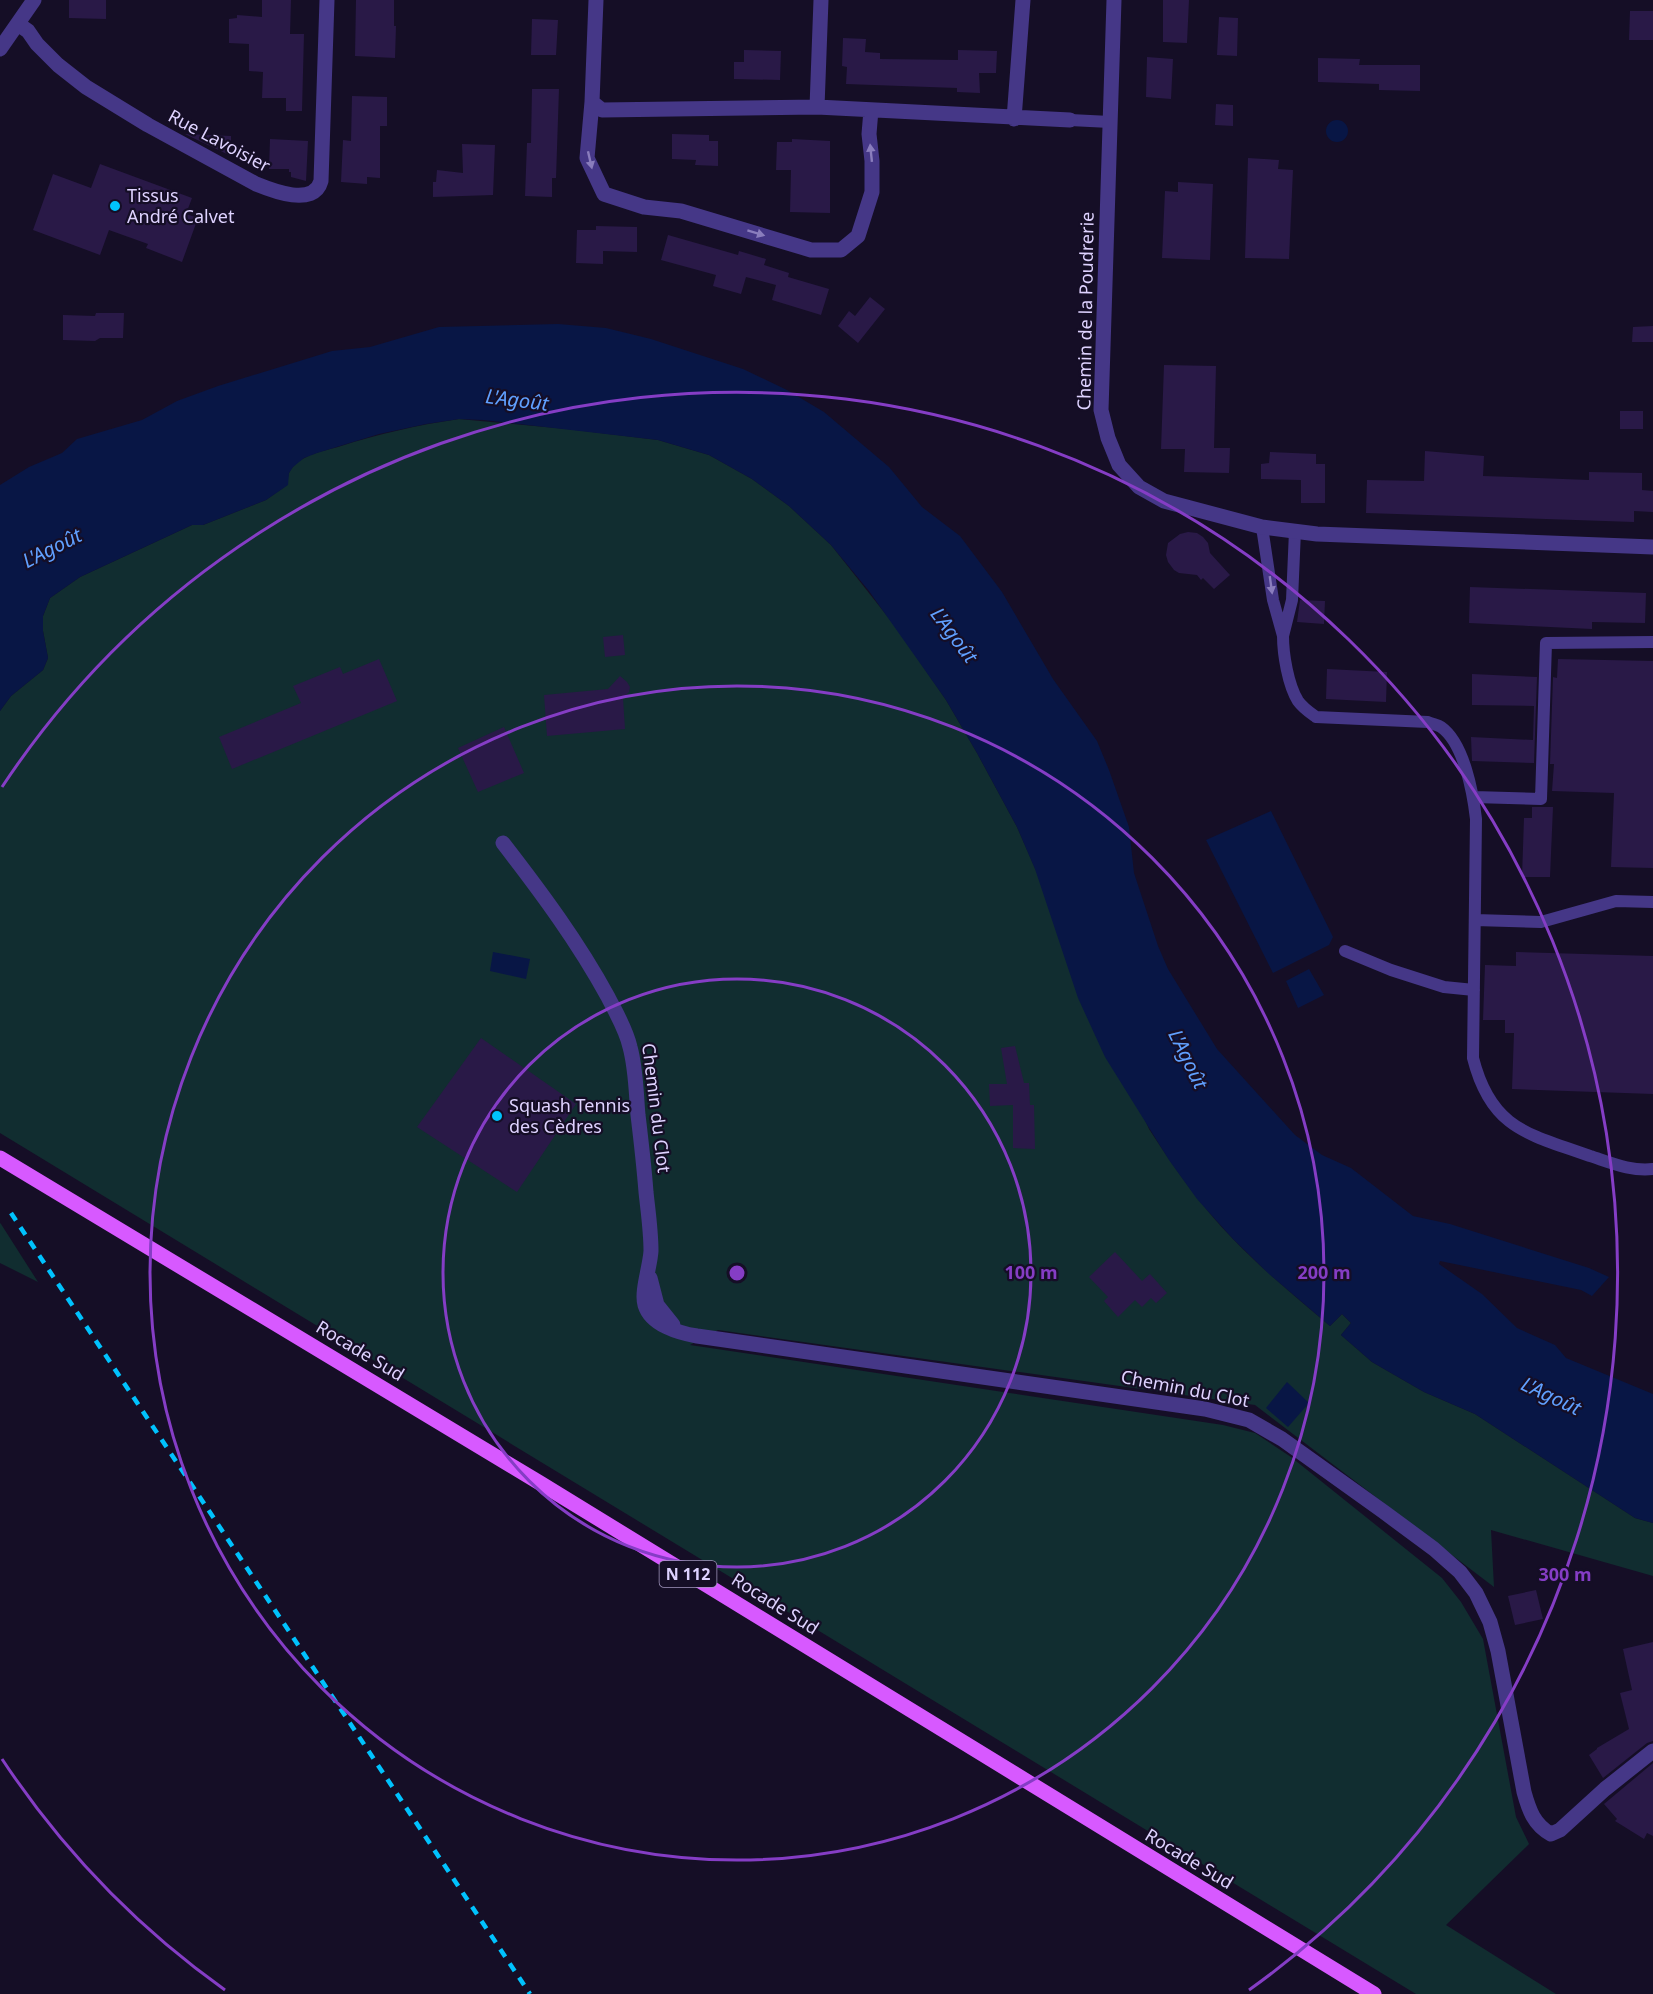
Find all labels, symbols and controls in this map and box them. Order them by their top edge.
street label: Rue Lavoisier [164,103,275,177]
one-way arrow [866,144,876,163]
one-way arrow [585,151,595,169]
place label: Tissus André Calvet [127,183,235,228]
marker: Tissus André Calvet [108,199,122,213]
street label: Chemin de la Poudrerie [1071,211,1099,411]
one-way arrow [747,229,765,238]
water label: L'Agoût [484,382,551,417]
water label: L'Agoût [17,521,87,574]
one-way arrow [1266,575,1275,594]
water label: L'Agoût [925,601,985,669]
water label: L'Agoût [1162,1024,1215,1094]
street label: Chemin du Clot [637,1042,677,1174]
place label: Squash Tennis des Cèdres [509,1093,630,1138]
marker: Squash Tennis des Cèdres [490,1109,504,1123]
text: 100 m [1004,1260,1058,1284]
text: 200 m [1297,1260,1351,1284]
centre of rings [727,1263,747,1283]
street label: Rocade Sud [312,1314,409,1386]
street label: Chemin du Clot [1119,1364,1252,1412]
water label: L'Agoût [1517,1370,1587,1422]
road number: N 112 [660,1561,716,1587]
text: 300 m [1538,1562,1592,1586]
street label: Rocade Sud [727,1567,824,1640]
street label: Rocade Sud [1141,1822,1238,1894]

